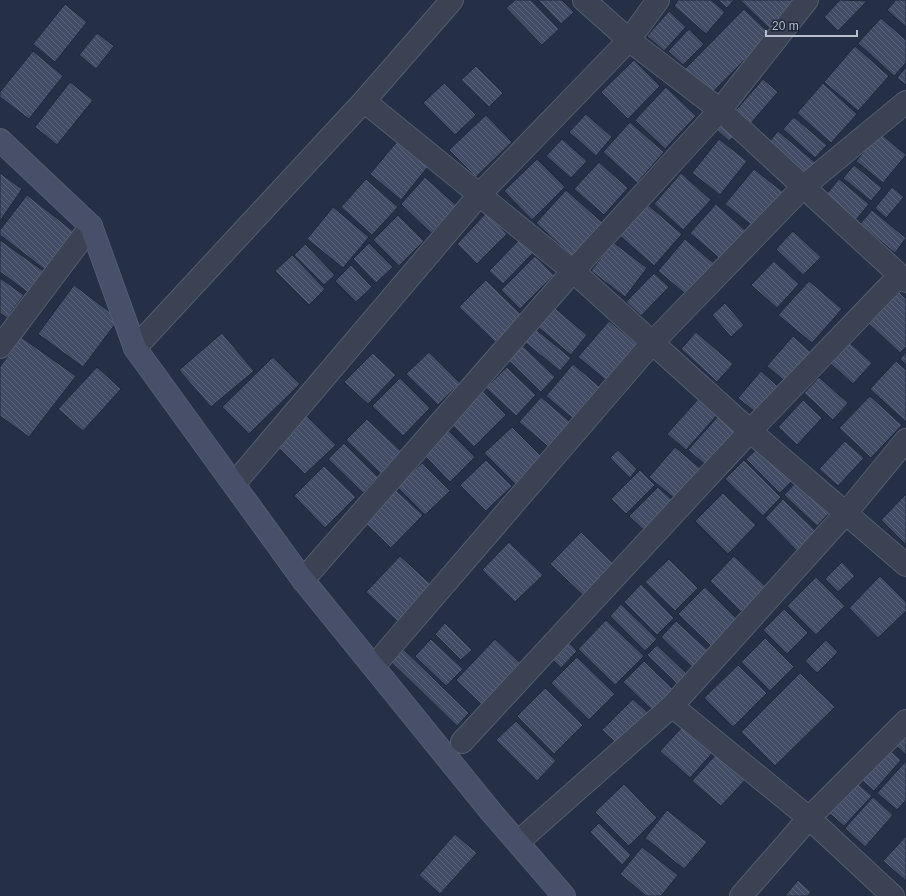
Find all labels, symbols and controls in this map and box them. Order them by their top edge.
scale bar [766,12,857,38]
text: 20 m [772,19,799,33]

